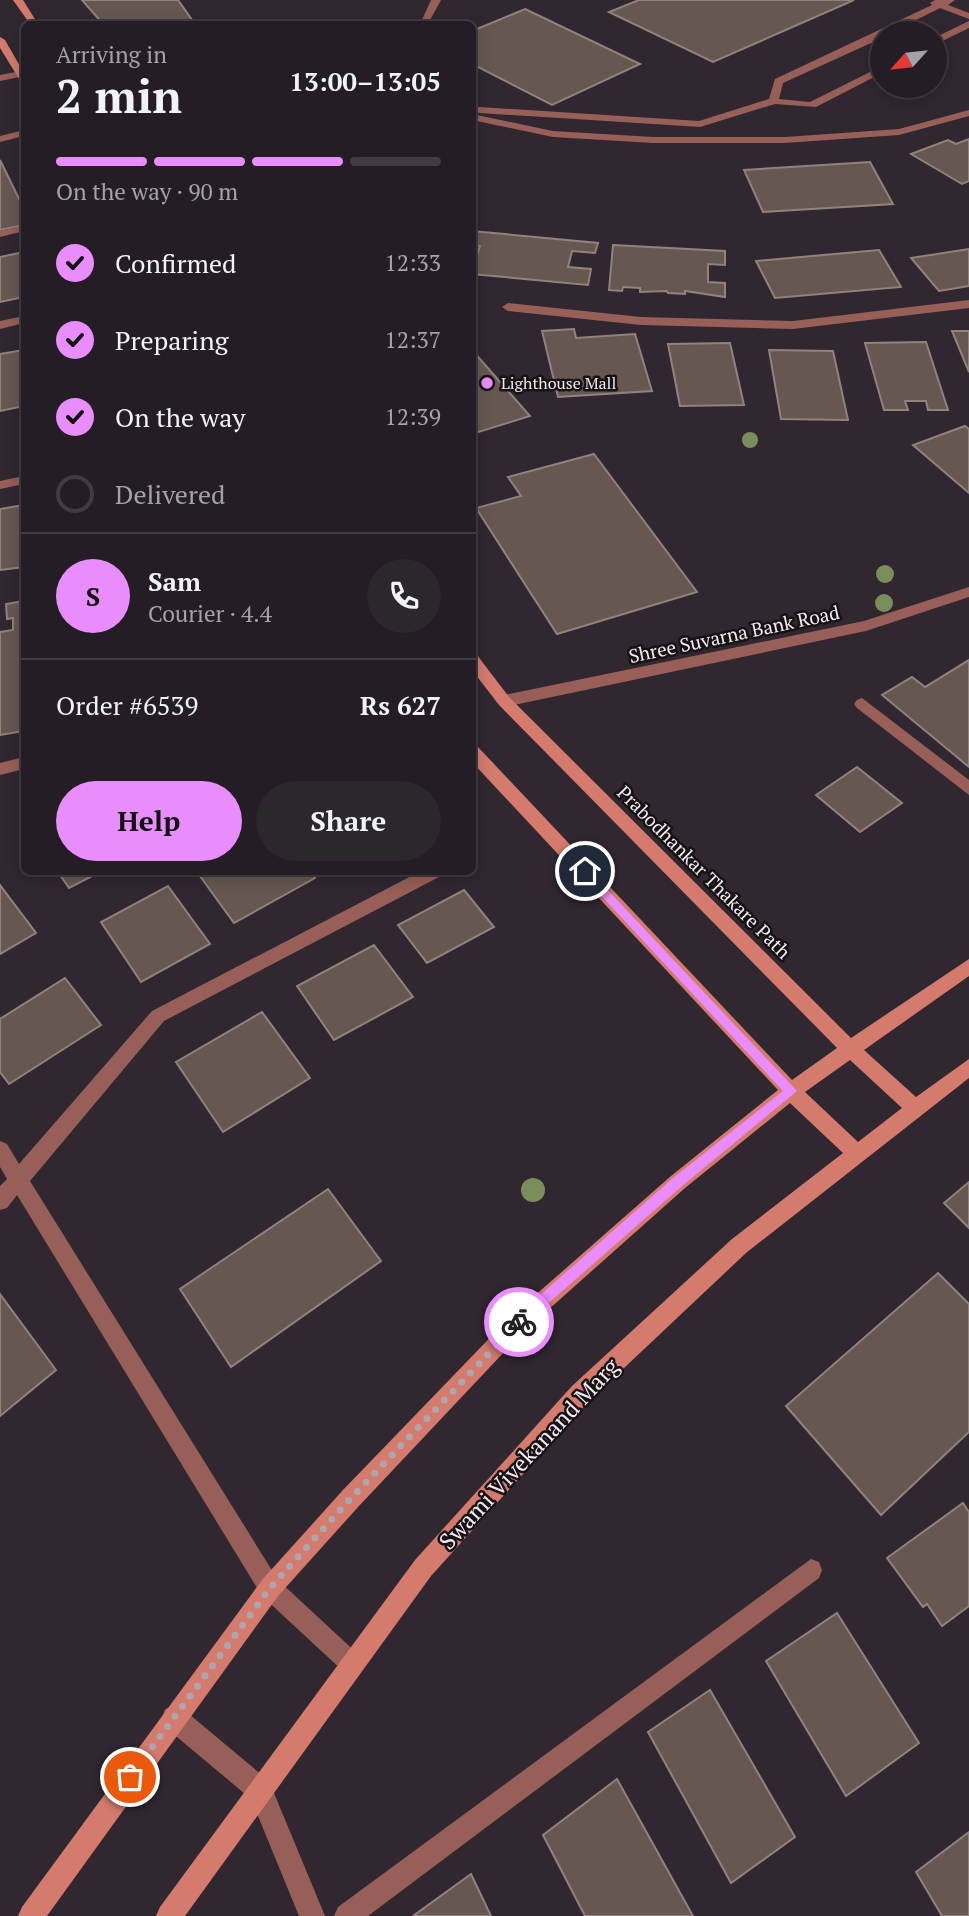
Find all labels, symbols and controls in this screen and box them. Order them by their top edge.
north arrow [870,21,947,98]
map controls [870,21,947,98]
text: Arriving in [56,39,167,70]
text: 13:00–13:05 [289,64,441,98]
text: 2 min [56,65,182,126]
text: On the way · 90 m [56,176,238,207]
icon: check [56,244,94,282]
text: Confirmed [115,246,236,280]
text: 12:33 [384,247,441,278]
icon: check [56,321,94,359]
text: Preparing [115,323,228,357]
text: 12:37 [384,324,441,355]
place label: Lighthouse Mall [501,372,616,394]
marker: Lighthouse Mall [479,375,495,391]
icon: check [56,398,94,436]
text: On the way [115,400,246,434]
text: 12:39 [384,401,441,432]
text: Delivered [115,477,225,511]
button: phone [367,559,441,633]
text: Sam [148,564,201,598]
text: S [86,579,100,613]
text: Courier · 4.4 [148,598,272,629]
street label: Shree Suvarna Bank Road [626,599,842,668]
text: Order #6539 [56,688,198,722]
text: Rs 627 [360,688,441,722]
street label: Prabodhankar Thakare Path [612,780,796,964]
button: Help [56,781,242,861]
button: Share [256,781,441,861]
pin [555,841,615,901]
icon: home [566,852,604,890]
courier [484,1287,554,1357]
icon: bike [500,1303,538,1341]
street label: Swami Vivekanand Marg [432,1351,626,1556]
pin [100,1747,160,1807]
icon: bag [111,1758,149,1796]

